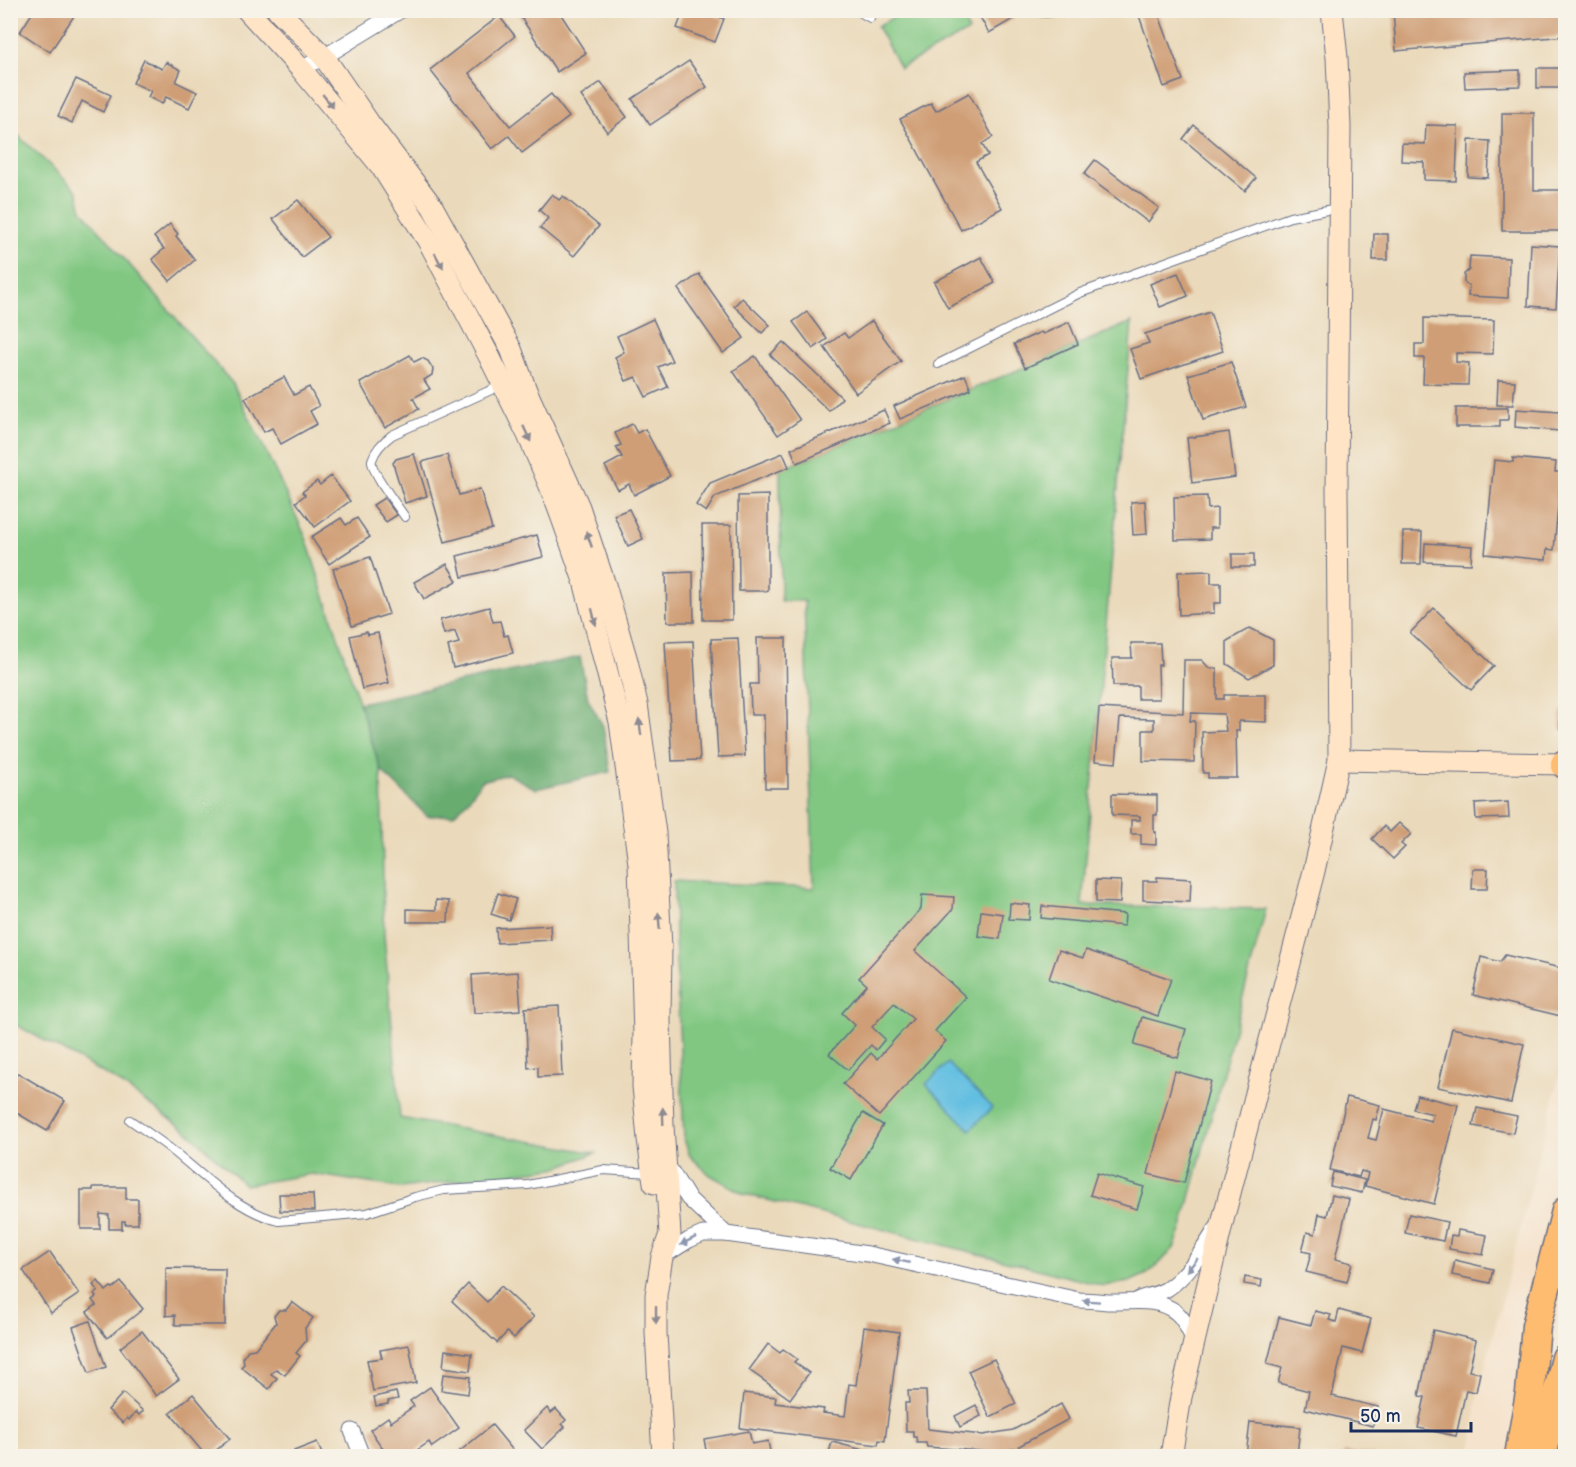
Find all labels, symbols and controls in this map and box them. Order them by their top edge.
one-way arrow [321,93,334,108]
one-way arrow [434,252,444,269]
one-way arrow [523,426,532,443]
one-way arrow [584,530,594,548]
one-way arrow [589,608,599,627]
one-way arrow [636,718,645,737]
one-way arrow [654,911,664,930]
one-way arrow [658,1106,668,1125]
one-way arrow [680,1236,697,1246]
one-way arrow [891,1255,910,1265]
one-way arrow [1186,1257,1199,1272]
one-way arrow [1082,1296,1101,1305]
one-way arrow [651,1305,661,1324]
scale bar [1351,1395,1471,1433]
text: 50 m [1360,1406,1401,1427]

